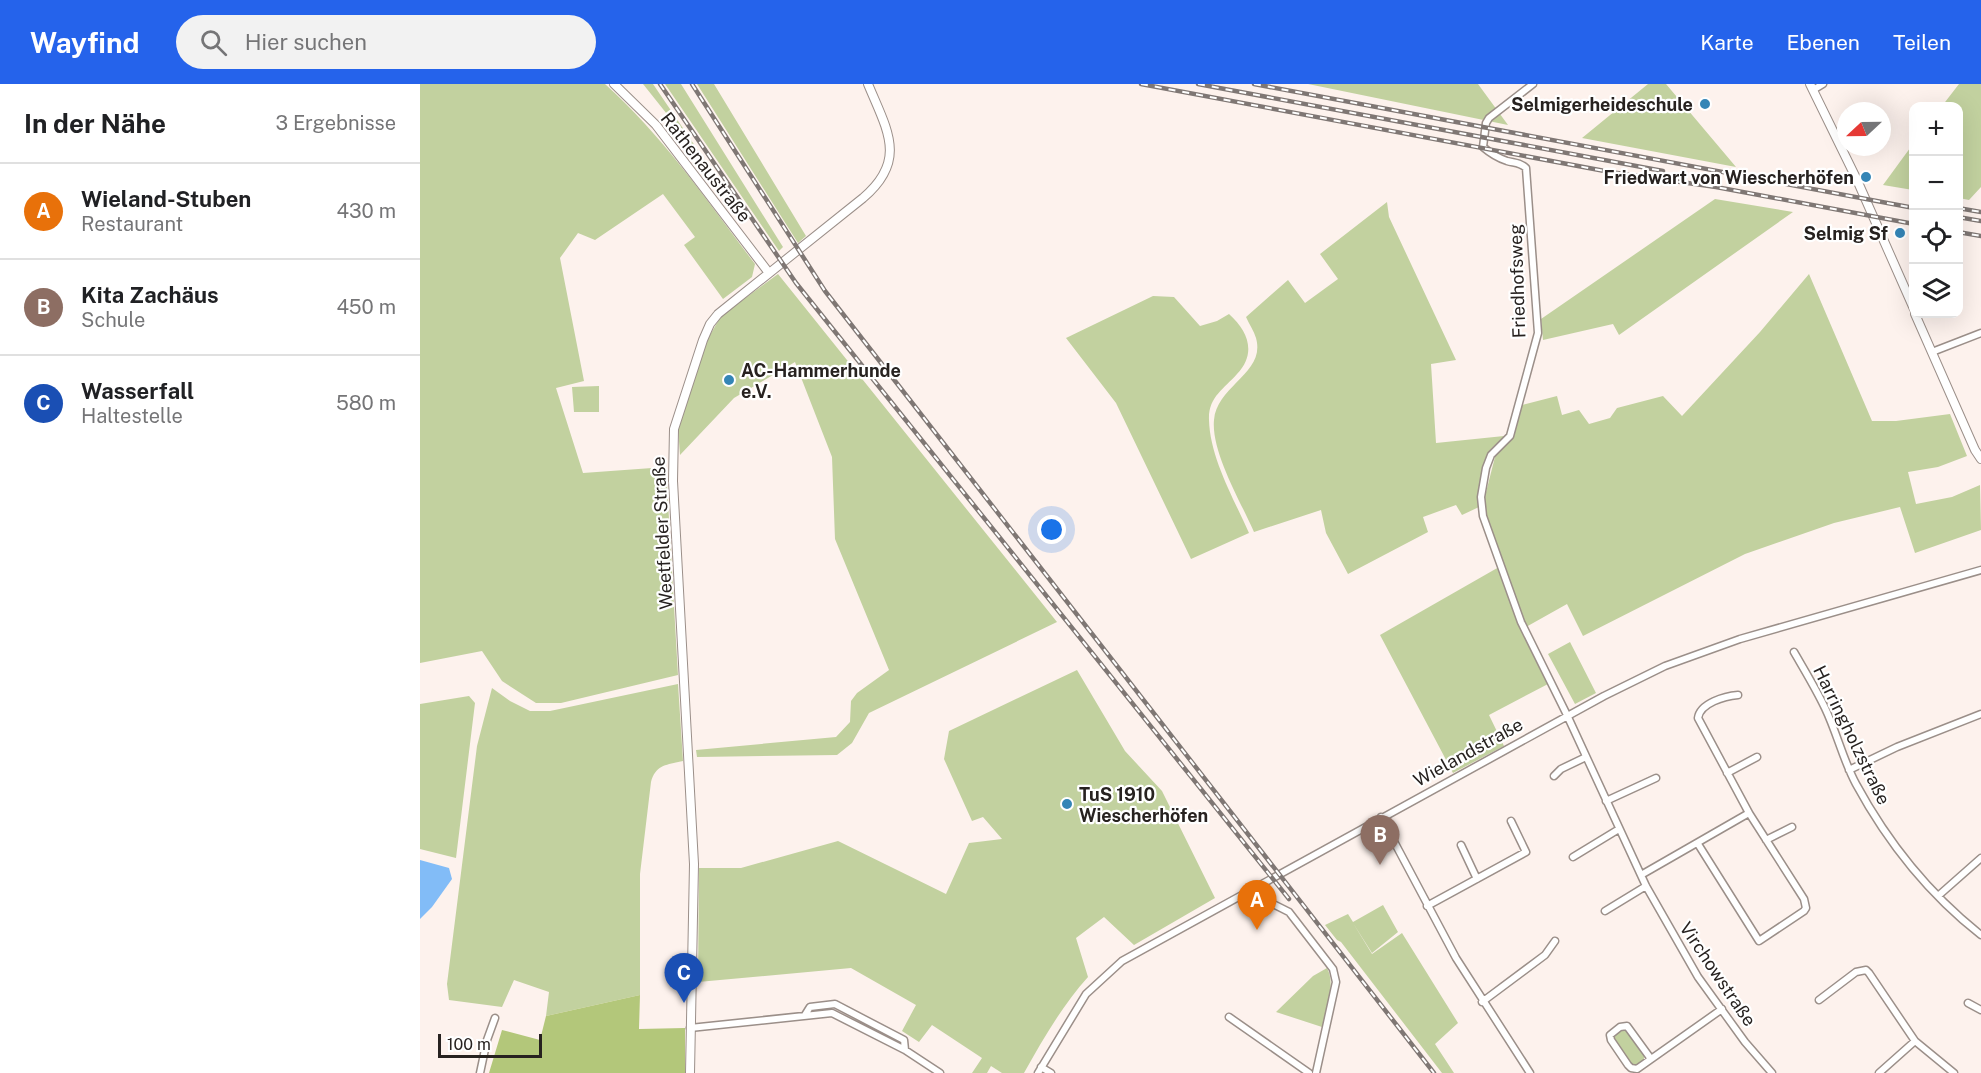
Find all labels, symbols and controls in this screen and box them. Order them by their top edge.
search box [176,15,596,69]
text: Wayfind [30,26,140,59]
icon: search [197,26,230,59]
text: Hier suchen [245,29,367,55]
text: Karte [1700,30,1754,55]
text: Ebenen [1787,30,1860,55]
text: Teilen [1893,30,1951,55]
place label: Selmigerheideschule [1511,94,1693,115]
marker: Selmigerheideschule [1698,97,1712,111]
north arrow [1837,102,1891,156]
map controls [1909,102,1963,318]
button: + [1909,102,1963,156]
text: In der Nähe [24,108,166,139]
street label: Rathenaustraße [657,108,755,226]
text: 3 Ergebnisse [275,111,396,135]
button: − [1909,156,1963,210]
place label: Friedwart von Wiescherhöfen [1603,167,1854,188]
marker: Friedwart von Wiescherhöfen [1859,170,1873,184]
text: Wieland-Stuben [81,186,251,212]
text: A [36,199,51,223]
text: 430 m [337,199,396,223]
button: locate [1909,210,1963,264]
text: Restaurant [81,212,183,236]
street label: Friedhofsweg [1505,223,1529,339]
place label: Selmig Sf [1804,223,1888,244]
marker: Selmig Sf [1893,226,1907,240]
button: layers [1909,264,1963,318]
text: Kita Zachäus [81,282,219,308]
text: B [37,295,50,319]
text: 450 m [336,295,396,319]
text: Schule [81,308,145,332]
place label: AC-Hammerhunde e.V. [741,360,901,402]
marker: AC-Hammerhunde e.V. [722,373,736,387]
text: Wasserfall [81,378,194,404]
text: C [36,391,51,415]
text: 580 m [336,391,396,415]
text: Haltestelle [81,404,183,428]
street label: Weetfelder Straße [648,456,676,610]
your location [1037,515,1066,544]
street label: Harringholzstraße [1809,662,1895,808]
street label: Wielandstraße [1410,713,1526,791]
place label: TuS 1910 Wiescherhöfen [1079,784,1208,826]
marker: TuS 1910 Wiescherhöfen [1060,797,1074,811]
pin: B [1360,816,1400,865]
pin: A [1238,880,1276,930]
street label: Virchowstraße [1675,918,1761,1030]
pin: C [664,954,704,1003]
scale bar [438,1031,542,1058]
text: 100 m [447,1035,491,1054]

